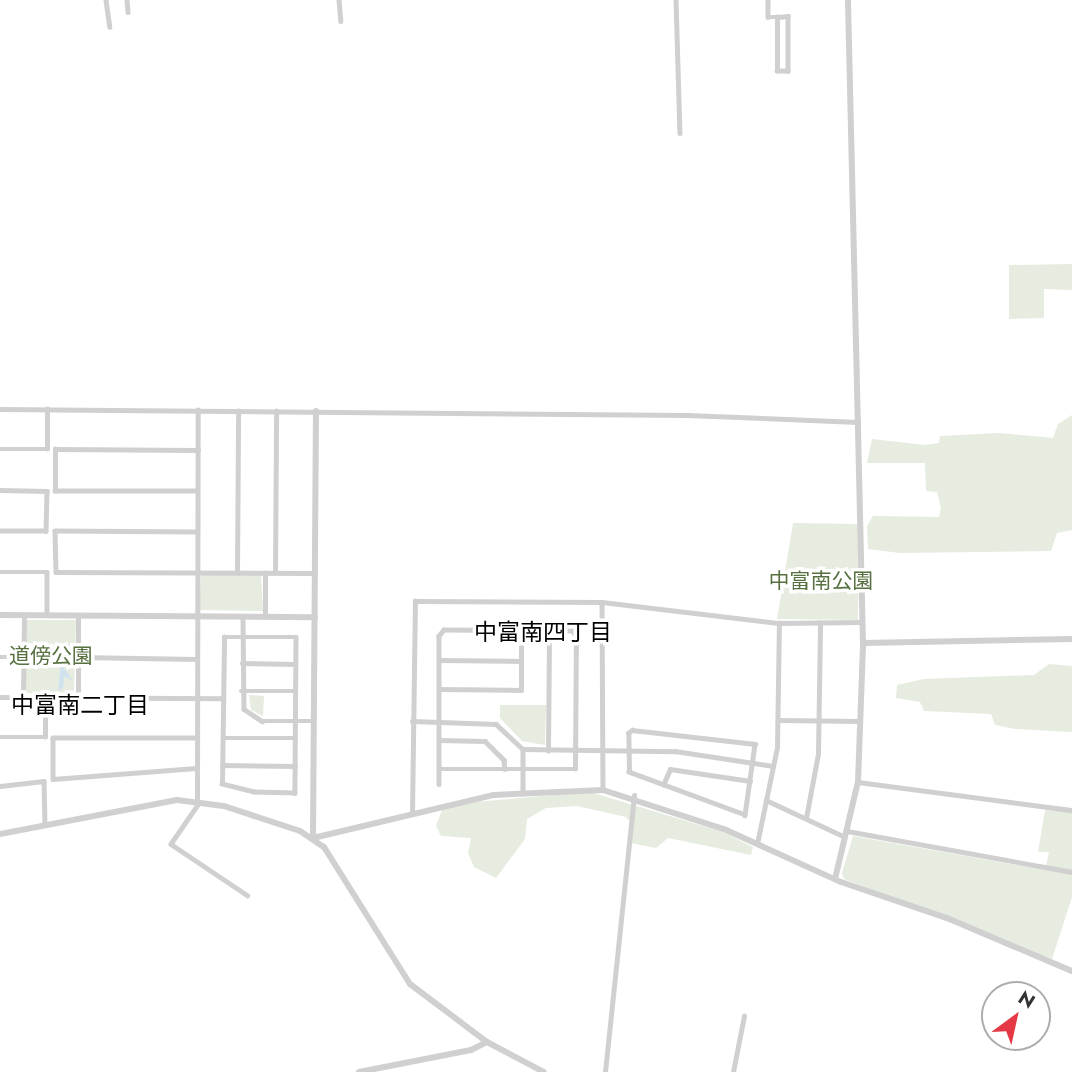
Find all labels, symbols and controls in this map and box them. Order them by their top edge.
park label: 中富南公園 [769,568,873,594]
district label: 中富南四丁目 [474,618,612,646]
park label: 道傍公園 [9,643,93,669]
district label: 中富南二丁目 [11,691,149,719]
north arrow [981,981,1051,1051]
text: N [1013,984,1040,1015]

